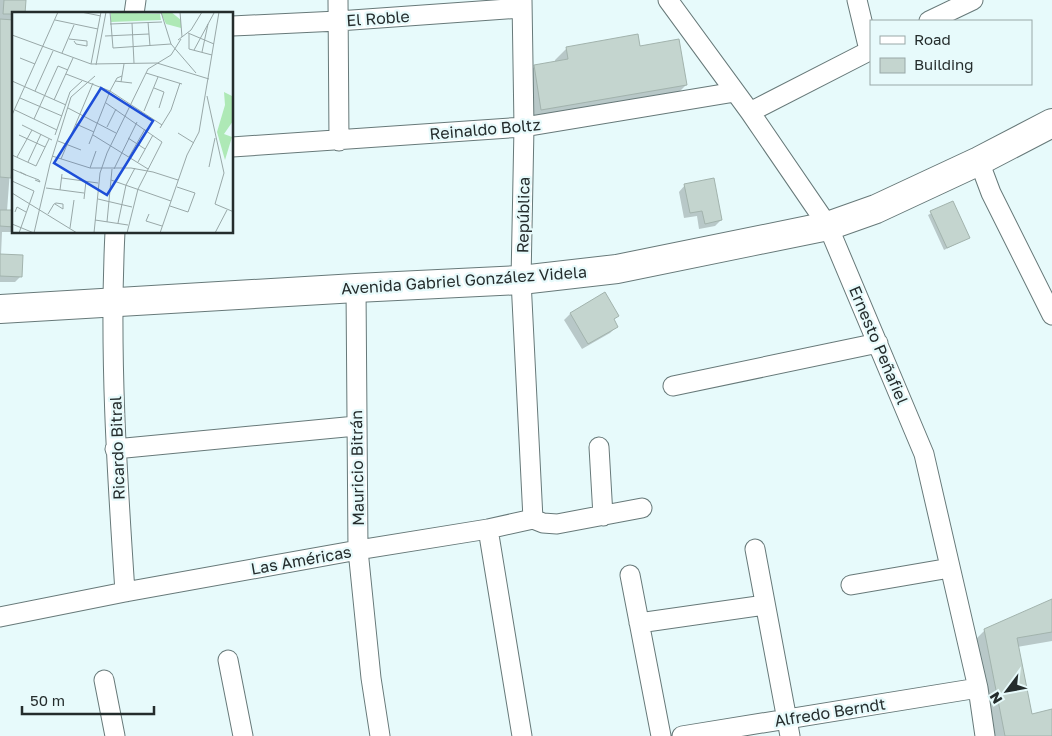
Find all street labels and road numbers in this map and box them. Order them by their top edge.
street label: El Roble [346,6,410,30]
street label: Reinaldo Boltz [429,114,541,144]
street label: República [512,177,534,253]
street label: Avenida Gabriel González Videla [340,261,588,299]
street label: Ernesto Peñafiel [845,283,913,407]
street label: Ricardo Bitral [105,396,129,500]
street label: Mauricio Bitrán [346,410,368,526]
street label: Las Américas [249,541,353,579]
street label: Alfredo Berndt [773,693,887,731]

